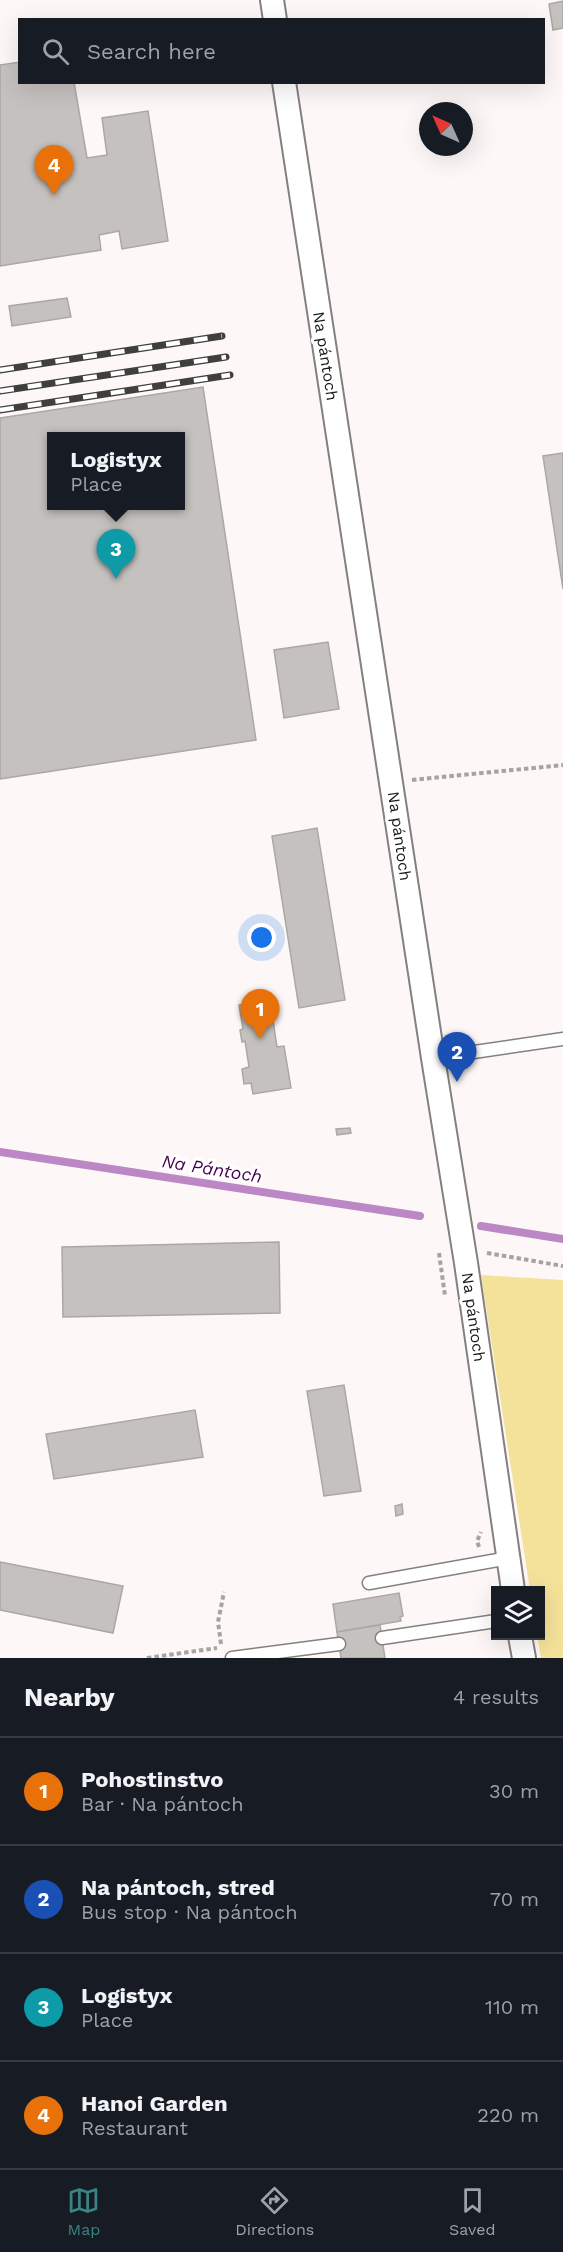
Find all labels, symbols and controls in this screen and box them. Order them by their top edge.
search box [18,18,545,84]
icon: search [39,35,72,68]
text: Search here [87,39,216,64]
north arrow [419,102,473,156]
pin: 4 [34,146,74,195]
street label: Na pántoch [309,310,342,402]
popup [47,432,185,510]
text: Logistyx [70,447,162,472]
text: Place [70,472,123,496]
pin: 3 [96,530,136,579]
street label: Na pántoch [384,790,415,882]
your location [247,923,276,952]
pin: 1 [240,990,280,1039]
pin: 2 [438,1032,476,1082]
water label: Na Pántoch [161,1150,264,1187]
street label: Na pántoch [458,1271,489,1363]
map controls [491,1586,545,1640]
button: layers [491,1586,545,1640]
text: Nearby [24,1682,115,1712]
text: 4 results [453,1685,539,1709]
text: Pohostinstvo [81,1767,223,1792]
text: 1 [39,1779,48,1803]
text: 30 m [489,1779,539,1803]
text: Bar · Na pántoch [81,1792,244,1816]
text: Na pántoch, stred [81,1875,275,1900]
text: 2 [38,1887,49,1911]
text: 70 m [490,1887,539,1911]
text: Bus stop · Na pántoch [81,1900,298,1924]
text: Logistyx [81,1983,173,2008]
text: 3 [38,1995,49,2019]
text: 110 m [485,1995,539,2019]
text: Place [81,2008,133,2032]
text: Hanoi Garden [81,2091,228,2116]
text: 4 [37,2103,50,2127]
text: 220 m [477,2103,539,2127]
text: Restaurant [81,2116,188,2140]
tab: Map [67,2184,100,2239]
tab: Directions [235,2184,314,2239]
tab: Saved [449,2184,496,2239]

